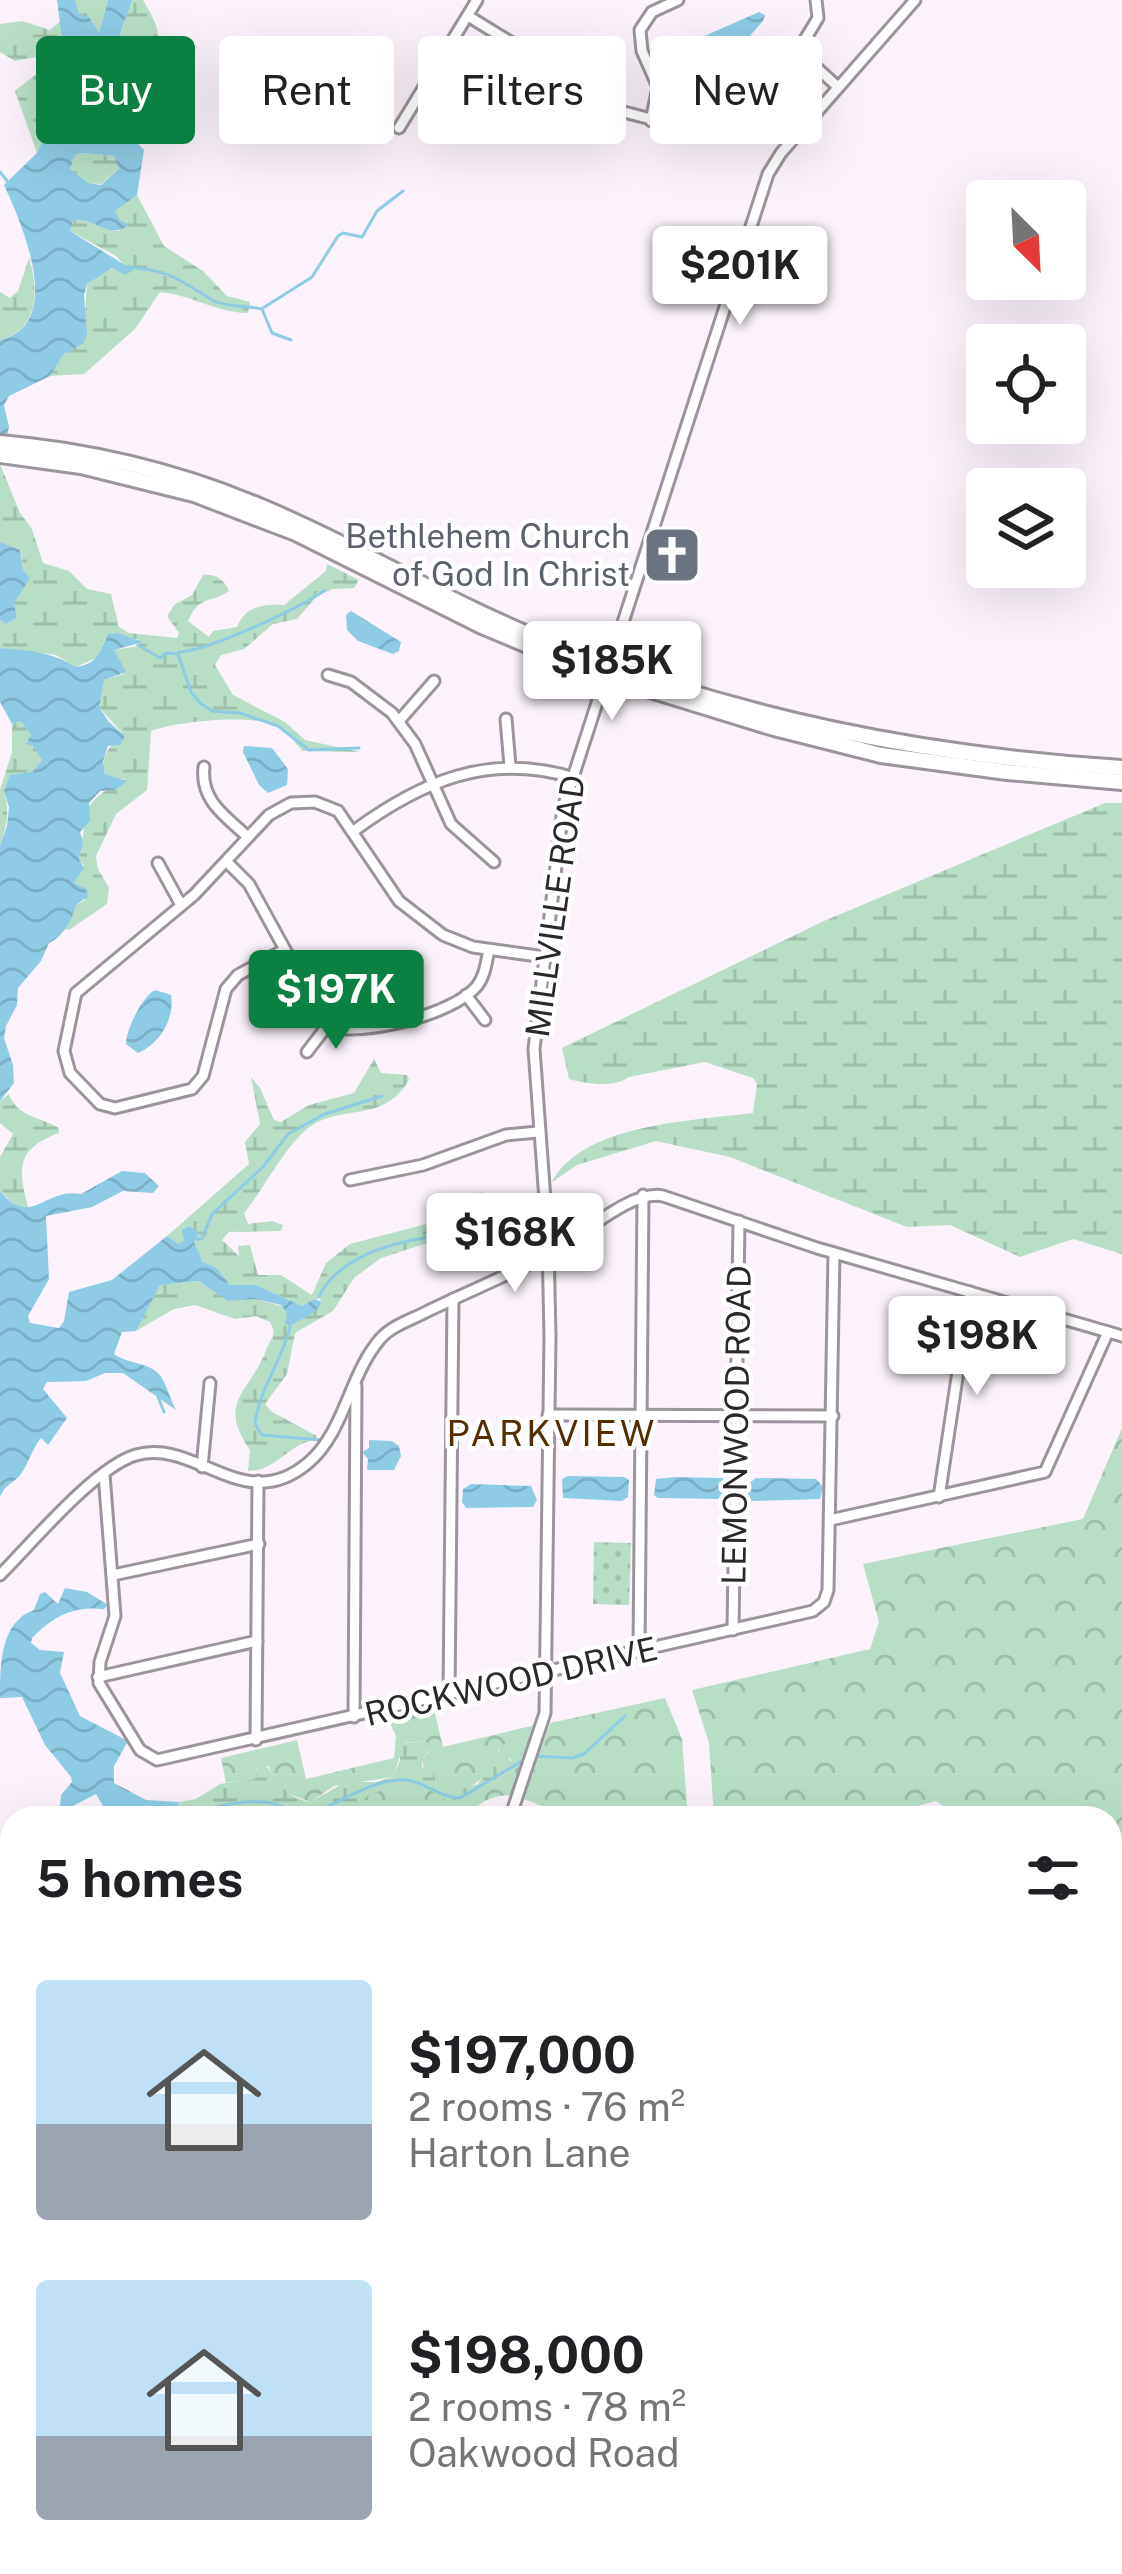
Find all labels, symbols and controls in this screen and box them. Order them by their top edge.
chip: Buy [36,36,195,144]
chip: Rent [219,36,394,144]
chip: Filters [418,36,626,144]
chip: New [650,36,822,144]
north arrow [966,180,1086,300]
map controls [966,180,1086,588]
pin: $201K [656,226,824,328]
text: $201K [679,242,801,288]
button: locate [966,324,1086,444]
button: layers [966,468,1086,588]
place label: Bethlehem Church of God In Christ [345,517,630,593]
church icon: Bethlehem Church of God In Christ [641,524,703,586]
pin: $185K [528,621,696,723]
text: $185K [550,637,674,683]
street label: MILLVILLE ROAD [518,773,592,1039]
pin: $197K [252,950,420,1052]
text: $197K [276,966,396,1012]
pin: $168K [431,1193,599,1295]
text: $168K [453,1209,577,1255]
street label: LEMONWOOD ROAD [714,1265,758,1585]
pin: $198K [893,1296,1061,1398]
text: $198K [916,1312,1038,1358]
district label: PARKVIEW [447,1412,657,1454]
street label: ROCKWOOD DRIVE [361,1629,661,1733]
icon: filters [1020,1845,1086,1911]
text: 5 homes [36,1849,243,1908]
text: $197,000 [408,2025,636,2084]
icon: home [132,2028,276,2172]
text: 2 rooms · 76 m² [408,2084,685,2130]
text: Harton Lane [408,2130,631,2176]
text: $198,000 [408,2325,645,2384]
icon: home [132,2328,276,2472]
text: 2 rooms · 78 m² [408,2384,686,2430]
text: Oakwood Road [408,2430,679,2476]

